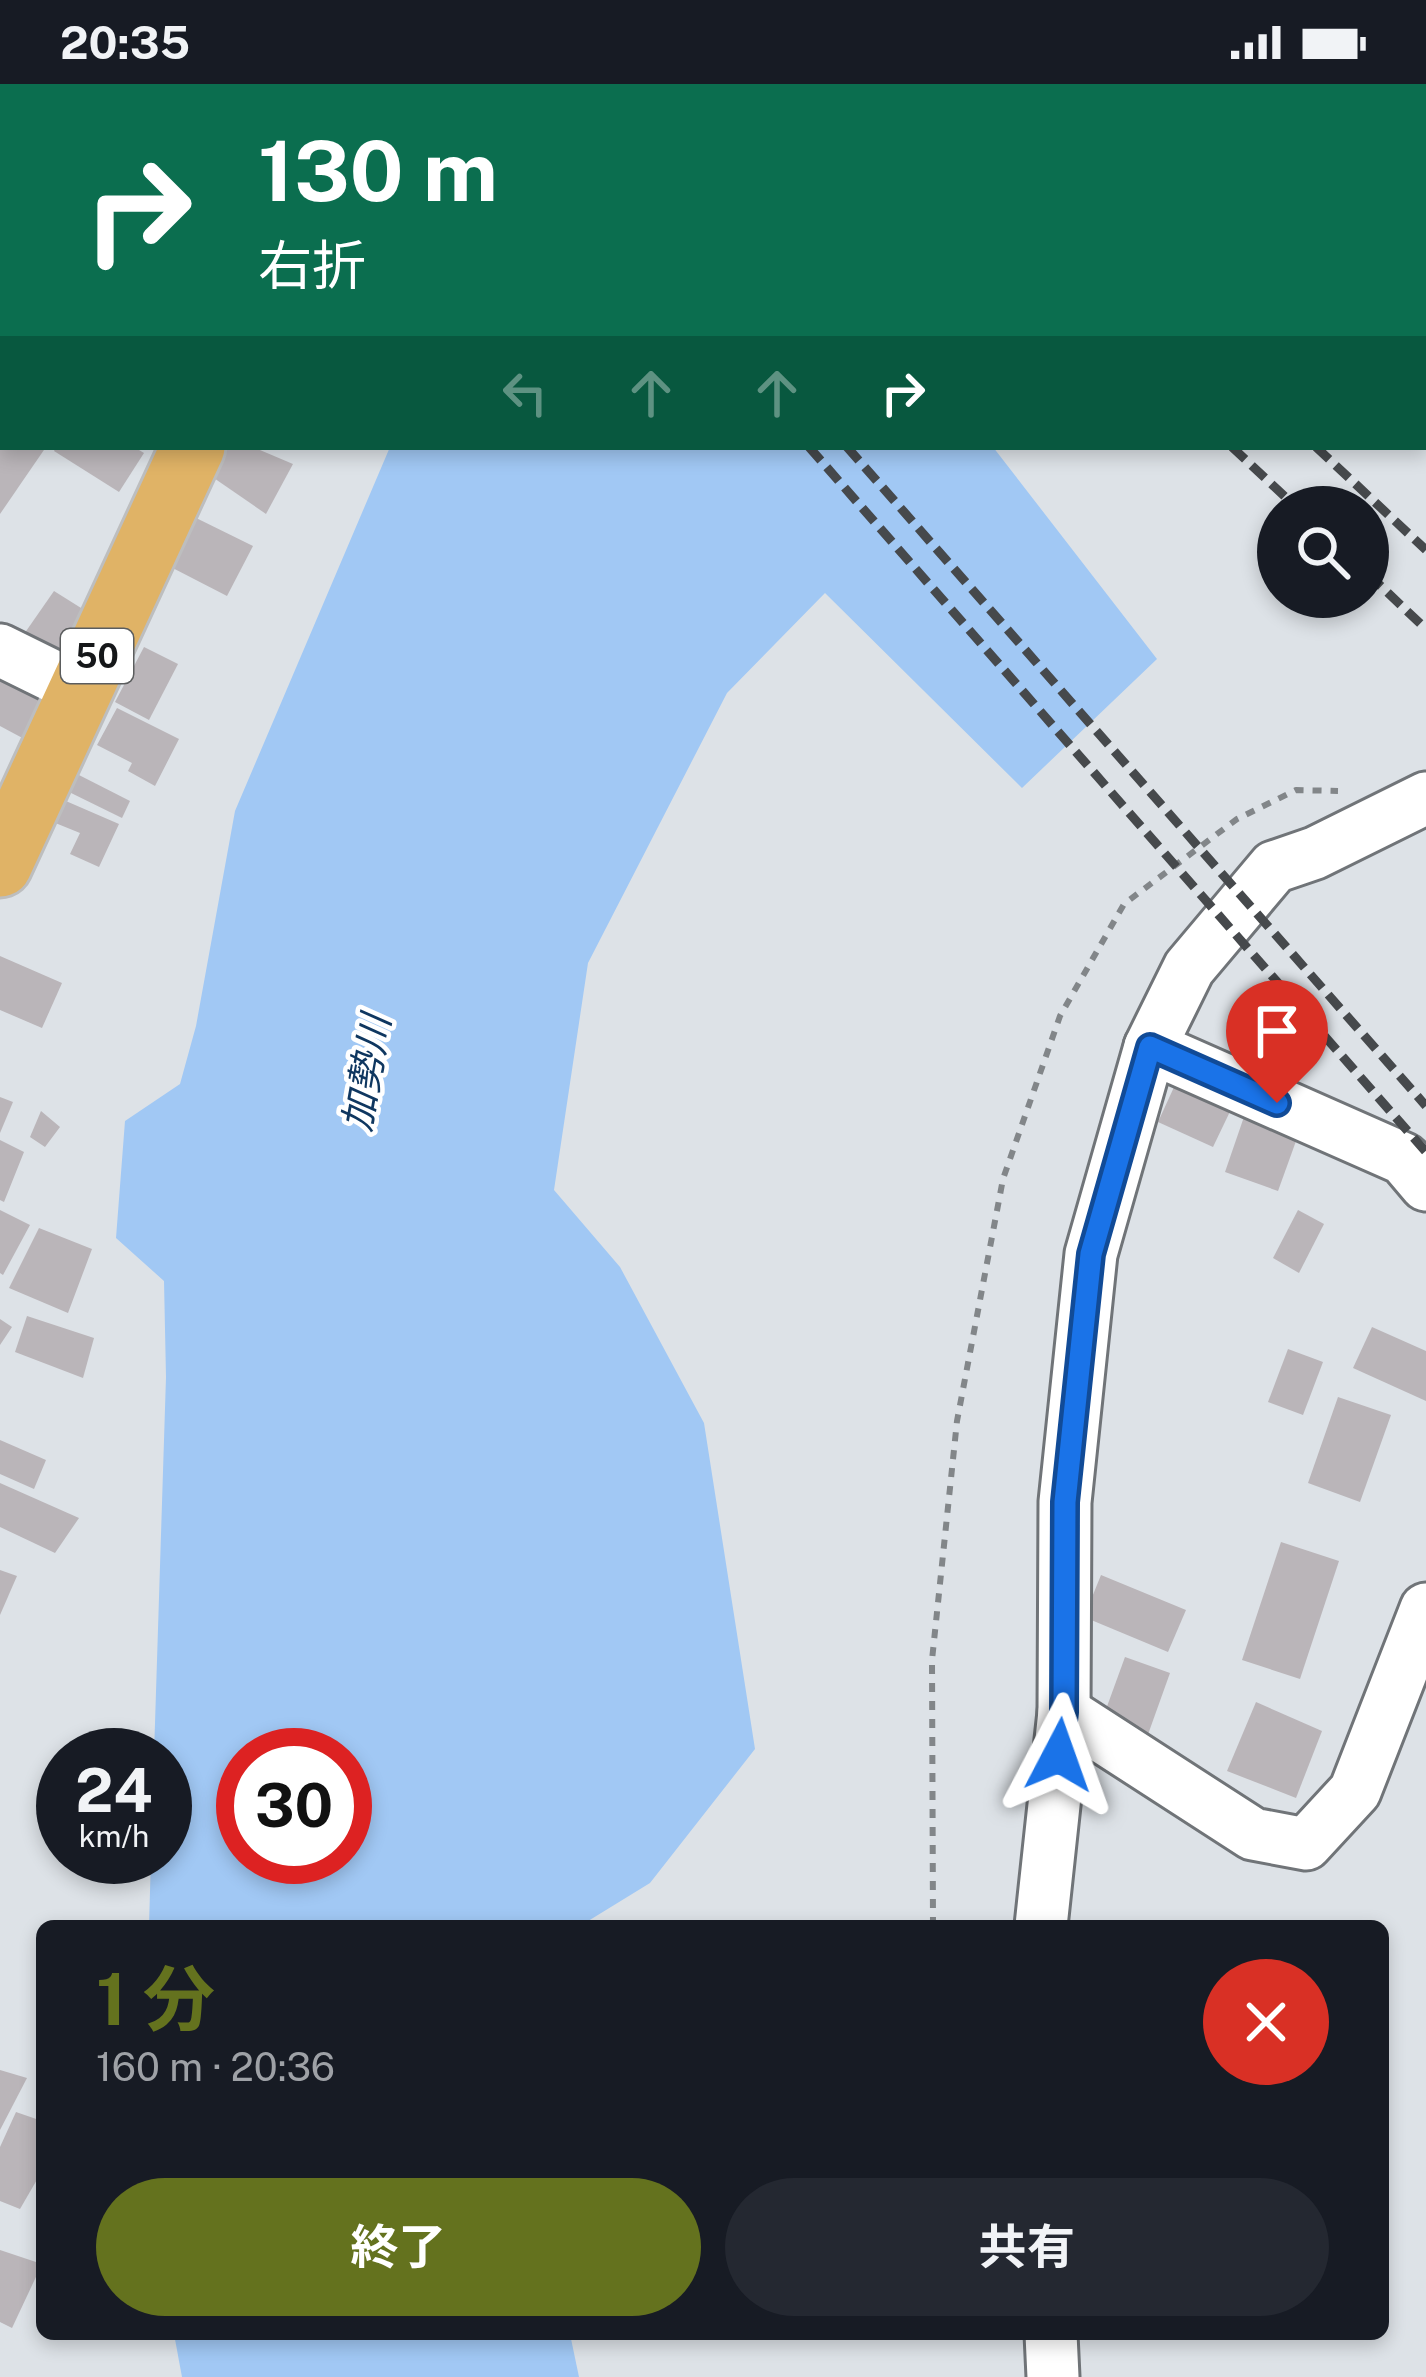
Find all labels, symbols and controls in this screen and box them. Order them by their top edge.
text: 20:35 [60,16,190,69]
text: 130 m [258,121,498,220]
icon: right [60,132,216,288]
text: 右折 [258,234,366,297]
icon: left [492,360,558,426]
icon: ahead [618,360,684,426]
icon: ahead [744,360,810,426]
icon: right [870,360,936,426]
map controls [1257,486,1389,618]
button: search [1257,486,1389,618]
road number: 50 [61,629,133,683]
pin [1226,980,1328,1103]
icon: arrive [1244,998,1310,1064]
water label: 加勢川 [333,1007,400,1135]
position arrow [996,1692,1122,1818]
speed limit sign: 30 [216,1728,372,1884]
text: 24 [75,1755,153,1826]
text: km/h [79,1818,149,1854]
text: 1 分 [96,1957,215,2041]
button: close [1203,1959,1329,2085]
text: 160 m · 20:36 [96,2044,335,2090]
button: 終了 [96,2178,701,2316]
button: 共有 [725,2178,1329,2316]

